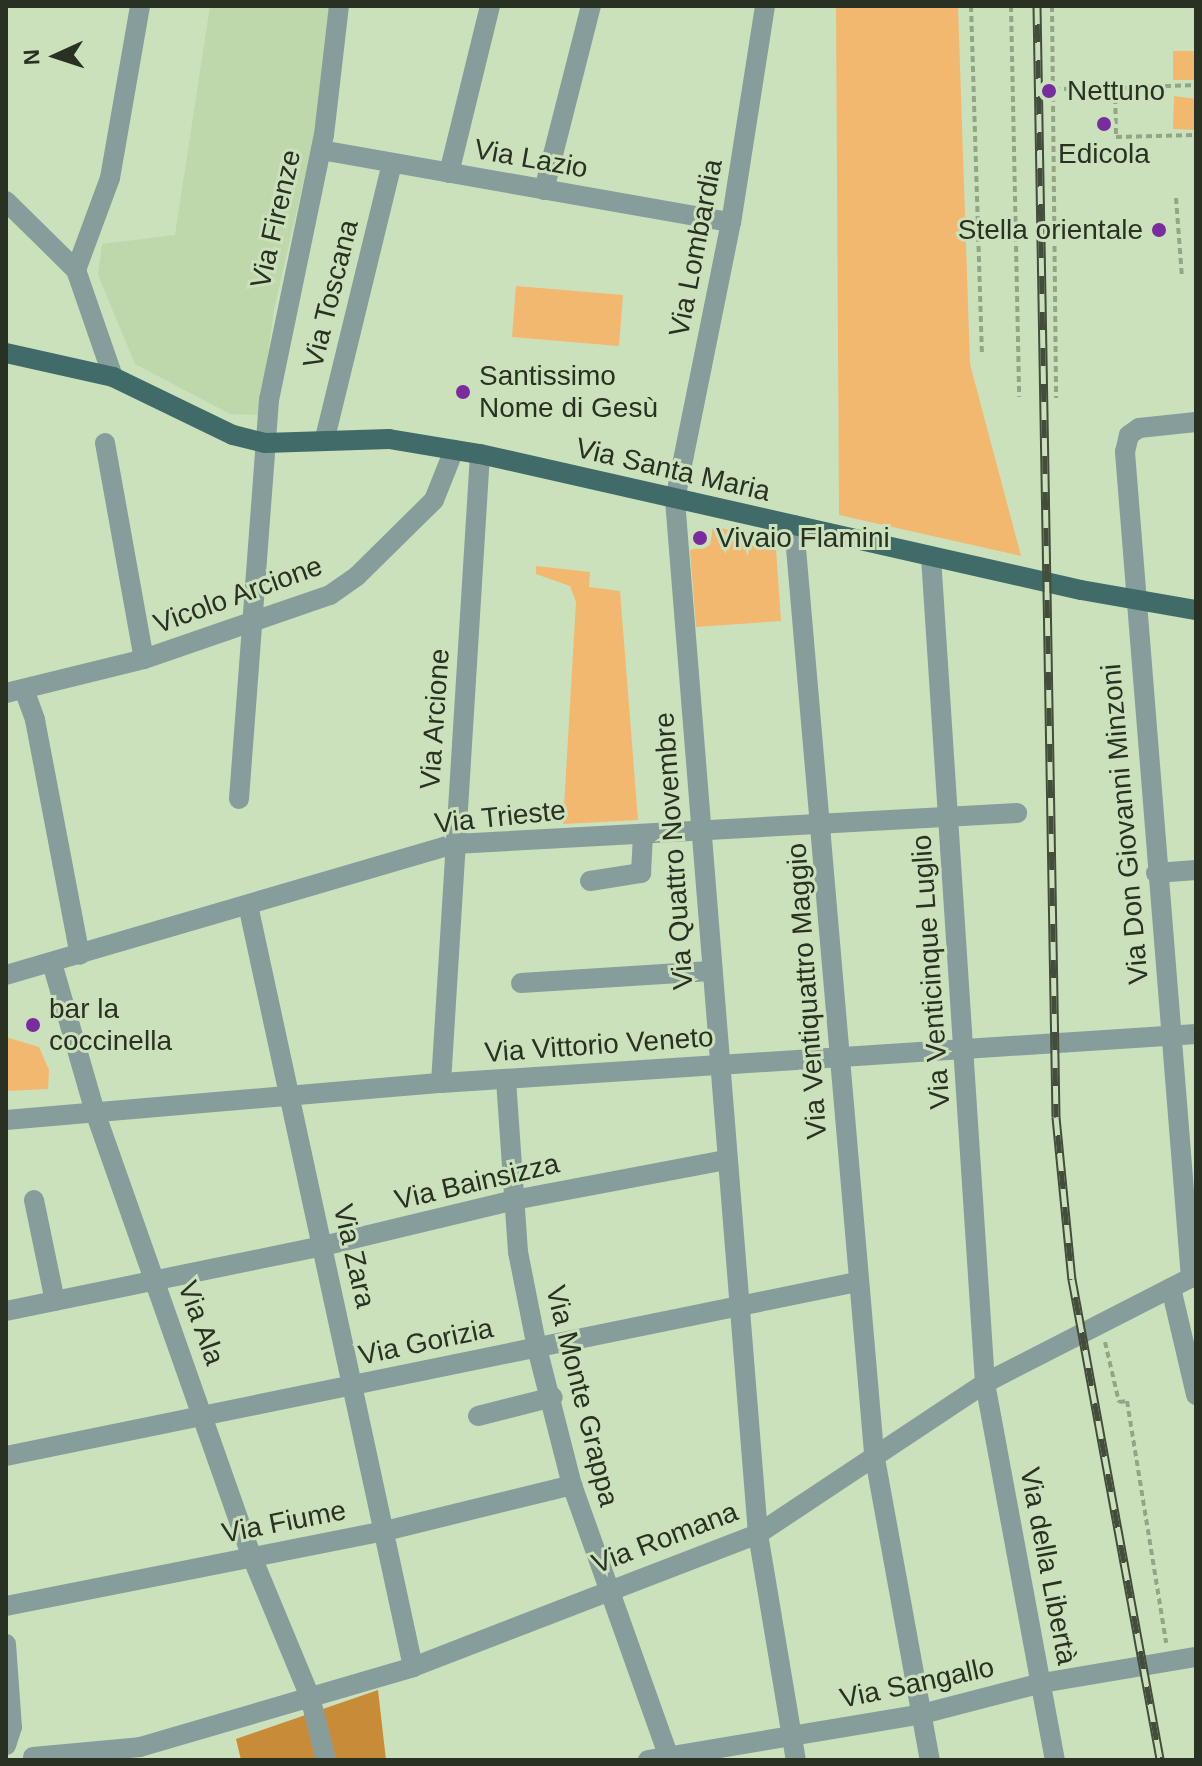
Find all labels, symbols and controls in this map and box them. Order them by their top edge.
north arrow [16,16,96,96]
text: N [19,49,44,66]
place label: Nettuno [1067,74,1165,108]
marker: Nettuno [1038,80,1060,102]
marker: Edicola [1095,115,1113,133]
street label: Via Lazio [472,132,590,186]
place label: Edicola [1058,137,1150,171]
street label: Via Firenze [244,146,308,292]
street label: Via Lombardia [662,156,730,340]
place label: Stella orientale [958,213,1143,247]
street label: Via Toscana [296,216,366,372]
marker: Stella orientale [1150,221,1168,239]
place label: Santissimo Nome di Gesù [479,359,658,425]
marker: Santissimo Nome di Gesù [454,383,472,401]
street label: Via Santa Maria [572,431,774,509]
place label: Vivaio Flamini [716,521,890,555]
marker: Vivaio Flamini [691,529,709,547]
street label: Vicolo Arcione [148,549,328,641]
street label: Via Arcione [413,647,457,791]
street label: Via Don Giovanni Minzoni [1094,662,1156,986]
street label: Via Quattro Novembre [648,711,700,991]
street label: Via Trieste [432,793,568,841]
street label: Via Venticinque Luglio [905,834,957,1110]
street label: Via Ventiquattro Maggio [780,842,834,1140]
place label: bar la coccinella [49,992,172,1058]
marker: bar la coccinella [24,1016,42,1034]
street label: Via Vittorio Veneto [483,1020,715,1070]
street label: Via Bainsizza [392,1147,562,1217]
street label: Via Zara [326,1201,382,1311]
street label: Via Ala [170,1276,232,1370]
street label: Via Monte Grappa [538,1282,626,1510]
street label: Via Gorizia [356,1311,496,1373]
street label: Via della Libertà [1012,1464,1084,1668]
street label: Via Fiume [219,1494,349,1550]
street label: Via Romana [587,1495,743,1581]
street label: Via Sangallo [837,1650,997,1716]

